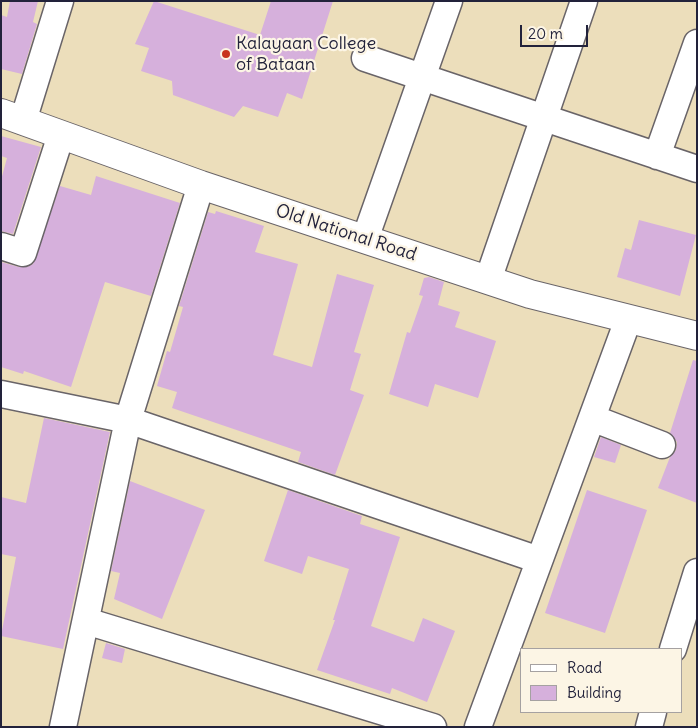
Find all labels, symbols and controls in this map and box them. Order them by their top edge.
scale bar [523,15,590,47]
text: 20 m [528,24,563,43]
place label: Kalayaan College of Bataan [236,33,376,76]
marker: Kalayaan College of Bataan [220,48,232,60]
street label: Old National Road [273,200,419,266]
legend [520,648,683,713]
text: Road [567,658,602,677]
text: Building [567,683,622,702]

